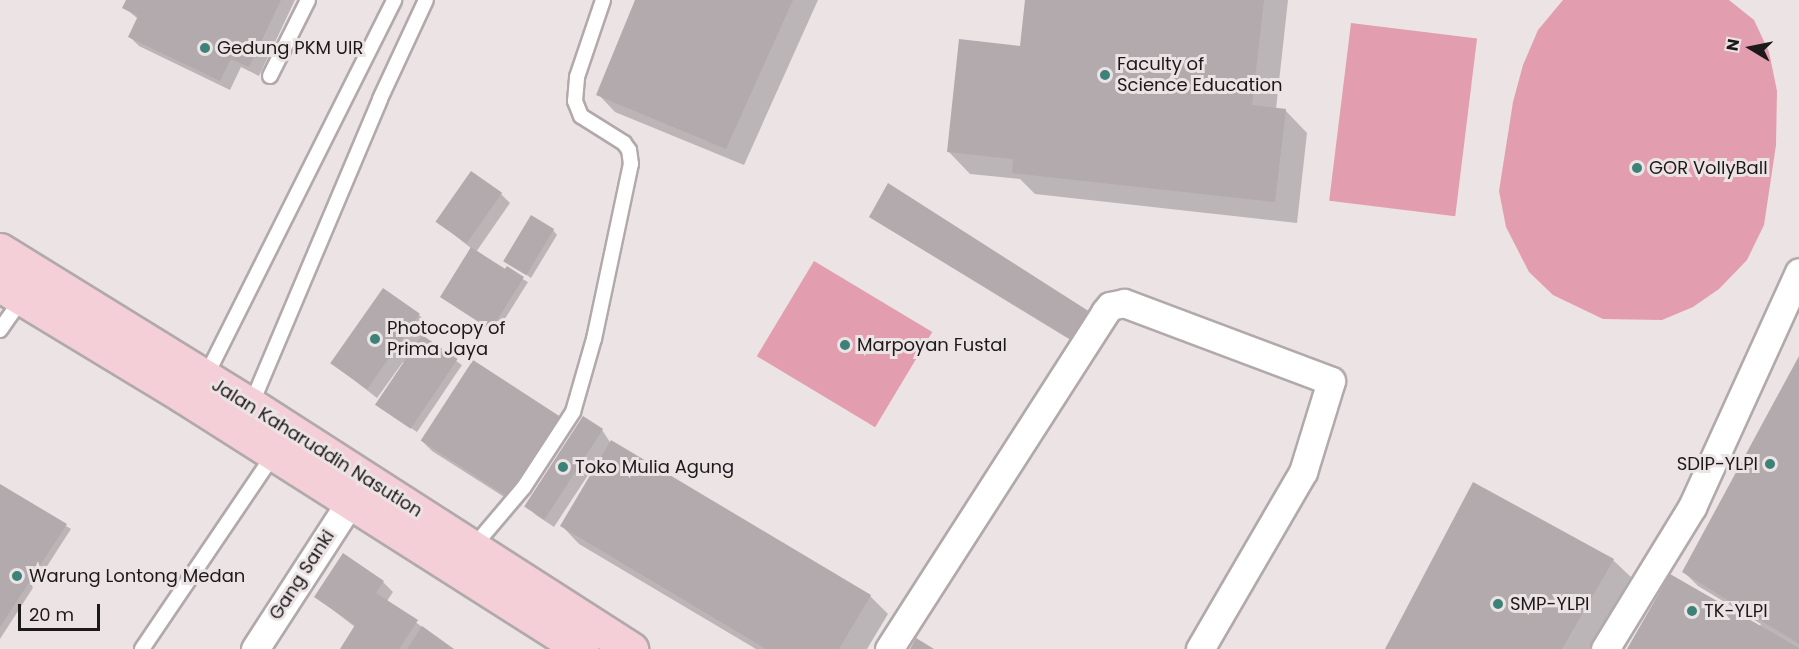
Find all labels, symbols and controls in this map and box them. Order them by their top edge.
north arrow [1721,18,1781,78]
place label: Gedung PKM UIR [217,37,363,59]
text: N [1720,37,1745,53]
marker: Gedung PKM UIR [198,41,212,55]
place label: Faculty of Science Education [1117,54,1283,97]
marker: Faculty of Science Education [1098,68,1112,82]
place label: GOR VollyBall [1649,157,1768,179]
marker: GOR VollyBall [1630,161,1644,175]
place label: Photocopy of Prima Jaya [387,318,506,360]
marker: Photocopy of Prima Jaya [368,332,382,346]
place label: Marpoyan Fustal [857,334,1007,356]
marker: Marpoyan Fustal [838,338,852,352]
street label: Jalan Kaharuddin Nasution [208,374,426,522]
place label: SDIP-YLPI [1677,453,1758,475]
place label: Toko Mulia Agung [575,456,734,478]
marker: SDIP-YLPI [1763,457,1777,471]
marker: Toko Mulia Agung [556,460,570,474]
street label: Gang Sanki [265,526,339,624]
place label: Warung Lontong Medan [29,565,245,587]
marker: Warung Lontong Medan [10,569,24,583]
scale bar [21,592,104,630]
place label: SMP-YLPI [1510,593,1590,615]
marker: SMP-YLPI [1491,597,1505,611]
place label: TK-YLPI [1704,600,1768,622]
text: 20 m [29,602,74,627]
marker: TK-YLPI [1685,604,1699,618]

